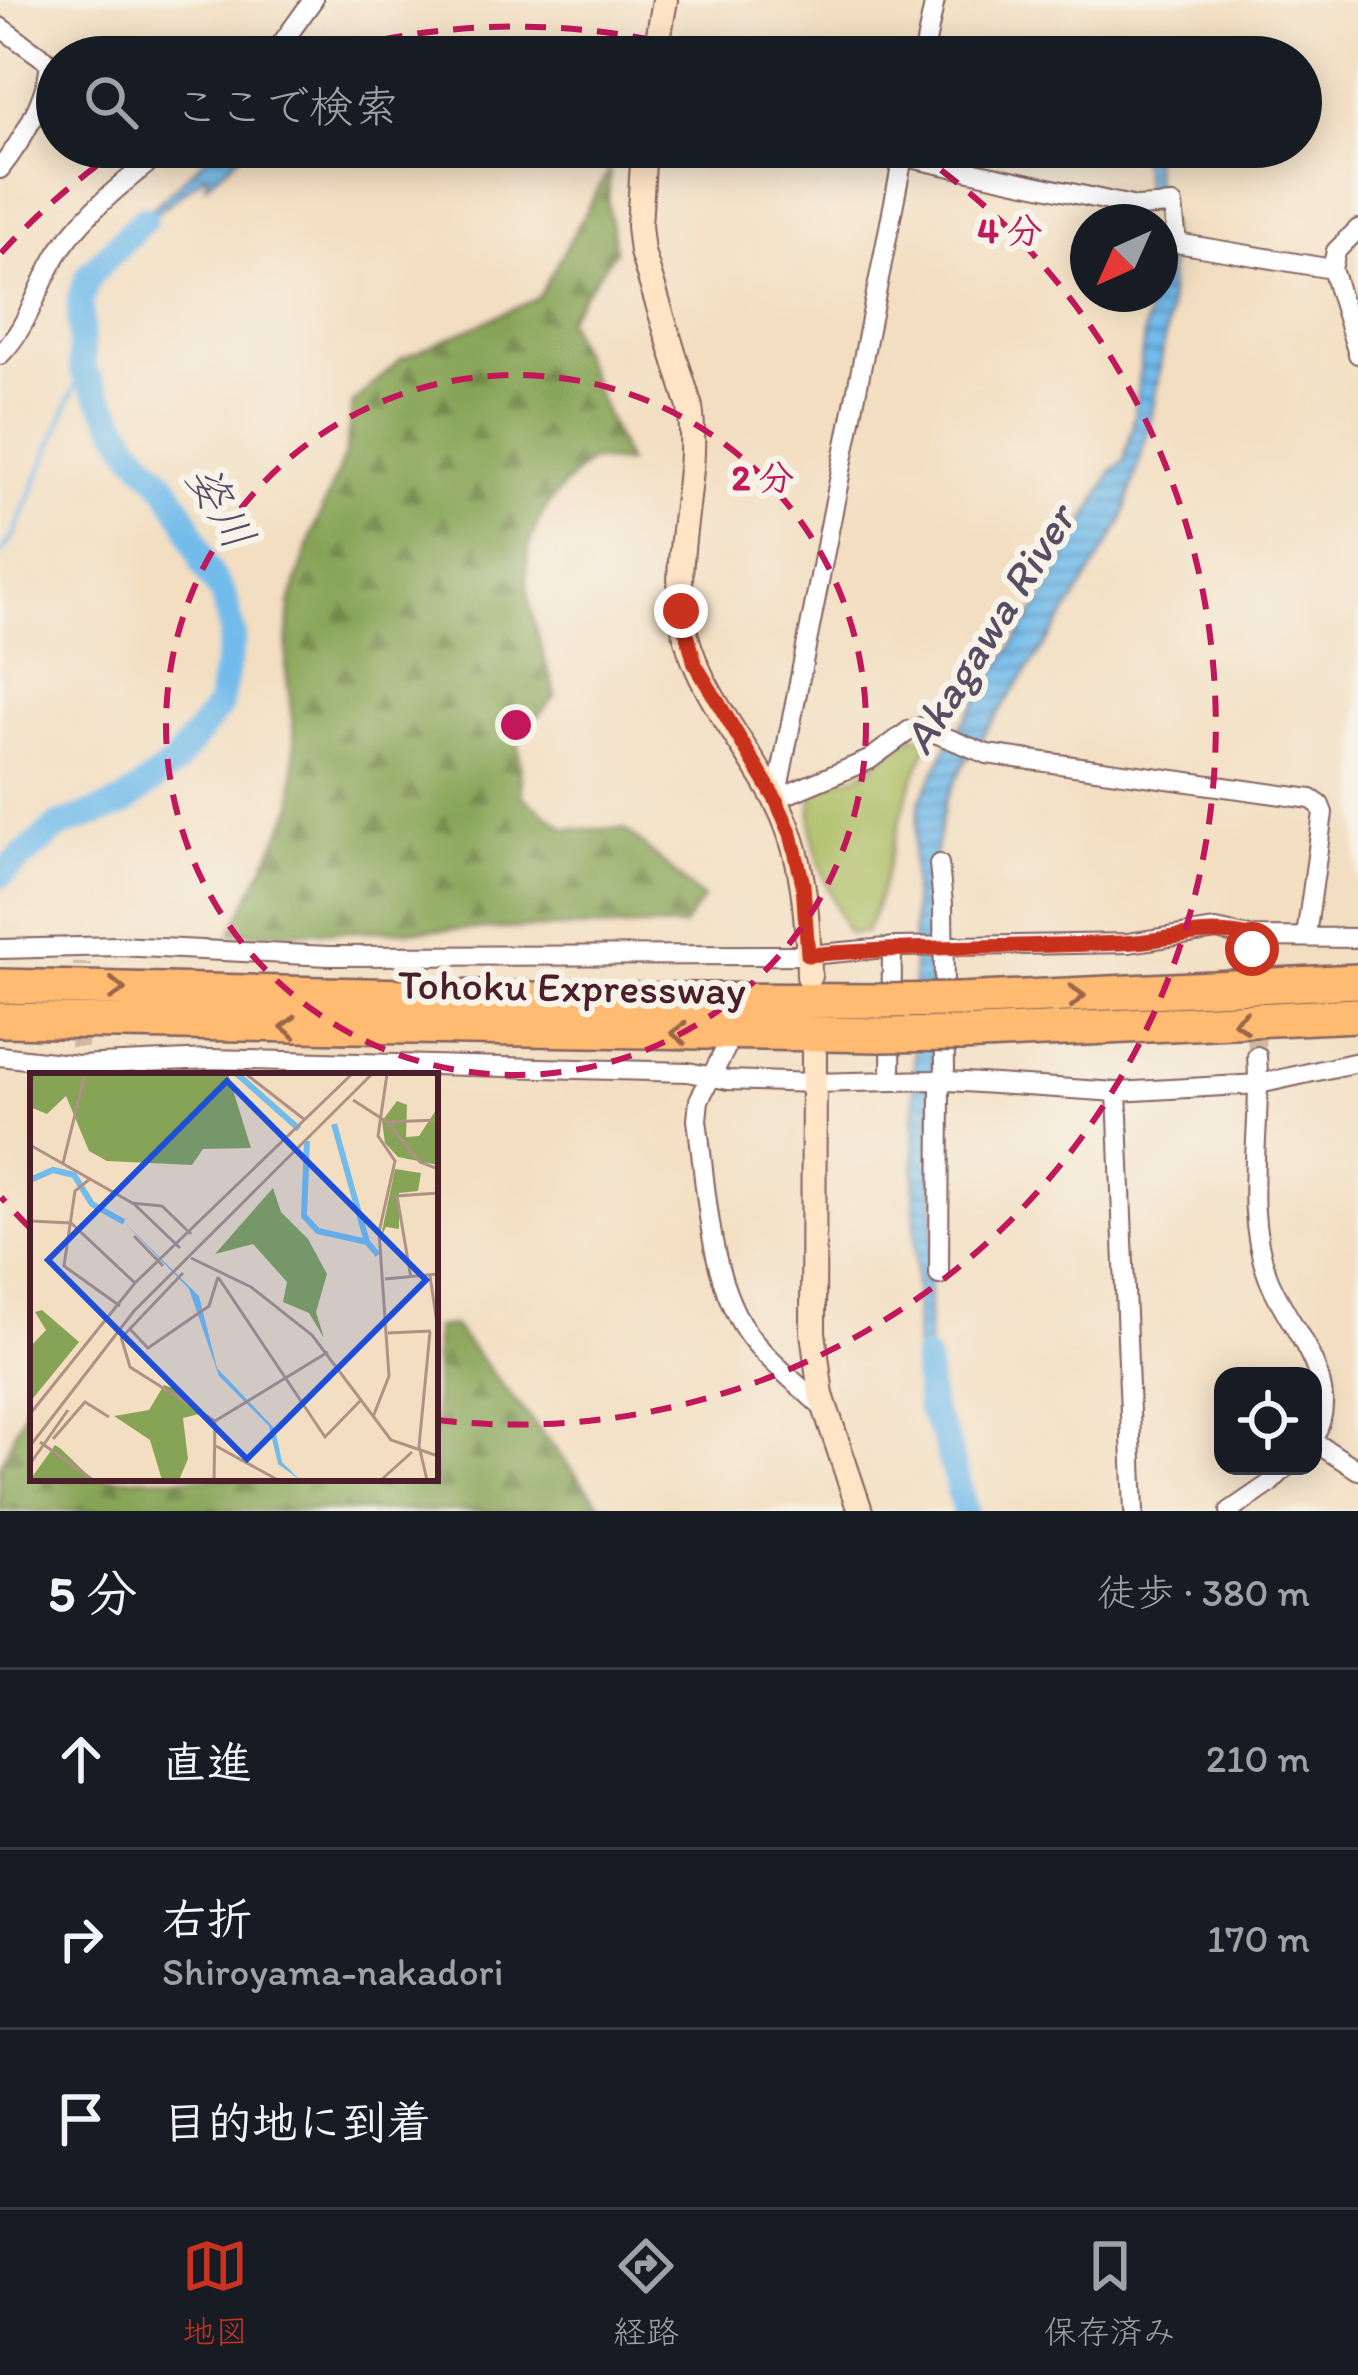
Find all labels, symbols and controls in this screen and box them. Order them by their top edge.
search box [36,36,1322,168]
icon: search [78,69,144,135]
text: ここで検索 [174,79,399,133]
north arrow [1070,204,1178,312]
text: 4 分 [977,209,1043,252]
water label: 姿川 [175,454,267,558]
text: 2 分 [731,456,795,499]
water label: Akagawa River [890,491,1088,763]
route end [654,584,708,638]
centre of rings [495,704,537,746]
route start [1225,922,1279,976]
street label: Tohoku Expressway [398,958,746,1016]
one-way arrow [108,975,127,1001]
one-way arrow [1068,983,1087,1009]
one-way arrow [1231,1009,1250,1035]
one-way arrow [279,1015,298,1041]
one-way arrow [669,1021,688,1047]
inset map [30,1073,438,1481]
map controls [1214,1367,1322,1475]
button: locate [1214,1367,1322,1475]
text: 5 分 [48,1563,137,1624]
text: 徒歩 · 380 m [1097,1569,1310,1616]
icon: ahead [48,1726,114,1792]
text: 直進 [162,1735,252,1789]
text: 210 m [1206,1735,1310,1782]
text: 右折 [162,1892,252,1946]
icon: right [48,1906,114,1972]
text: 170 m [1207,1915,1310,1962]
text: Shiroyama-nakadori [162,1948,503,1995]
icon: arrive [48,2086,114,2152]
text: 目的地に到着 [162,2095,432,2149]
tab: 地図 [182,2233,248,2353]
tab: 経路 [613,2233,679,2353]
tab: 保存済み [1044,2233,1176,2353]

